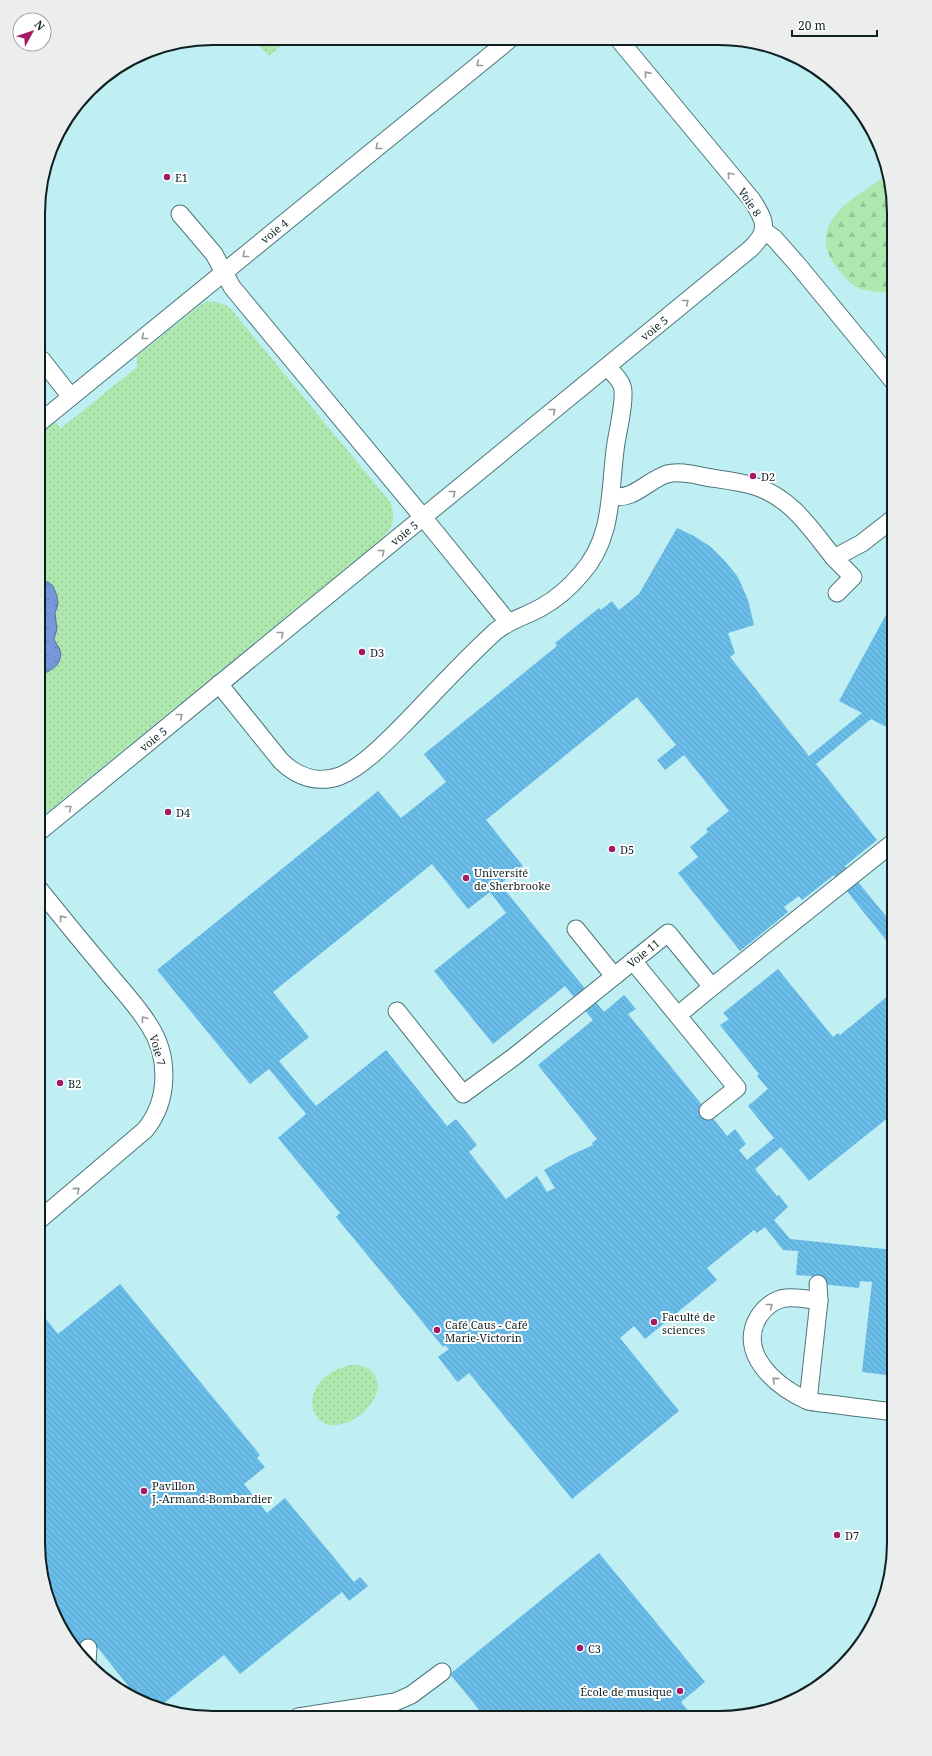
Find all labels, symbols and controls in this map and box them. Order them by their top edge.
north arrow [12,12,52,52]
scale bar [792,12,877,38]
text: N [32,17,49,34]
text: 20 m [798,17,826,34]
one-way arrow [476,60,483,67]
one-way arrow [645,72,652,79]
one-way arrow [375,142,383,149]
place label: E1 [175,170,188,185]
marker: E1 [162,172,172,182]
one-way arrow [728,172,735,179]
street label: Voie 8 [735,185,765,219]
street label: voie 4 [257,215,291,247]
one-way arrow [242,251,249,258]
one-way arrow [682,299,689,306]
street label: voie 5 [637,312,671,344]
one-way arrow [141,333,148,340]
one-way arrow [549,408,556,415]
place label: D2 [761,469,775,484]
marker: D2 [748,471,758,481]
one-way arrow [448,491,455,498]
street label: voie 5 [387,517,421,549]
one-way arrow [377,549,384,556]
one-way arrow [276,631,283,638]
place label: D3 [370,645,384,660]
marker: D3 [357,647,367,657]
one-way arrow [176,714,183,721]
street label: voie 5 [136,723,170,755]
one-way arrow [64,805,72,812]
place label: D4 [176,805,190,820]
marker: D4 [163,807,173,817]
place label: D5 [620,842,634,857]
marker: D5 [607,844,617,854]
place label: Université de Sherbrooke [474,865,550,893]
marker: Université de Sherbrooke [461,873,471,883]
one-way arrow [60,915,67,923]
street label: Voie 11 [624,935,662,971]
one-way arrow [142,1016,149,1023]
street label: Voie 7 [146,1033,170,1067]
place label: B2 [68,1076,81,1091]
marker: B2 [55,1078,65,1088]
one-way arrow [72,1187,79,1194]
one-way arrow [765,1304,772,1311]
place label: Faculté de sciences [662,1309,715,1337]
place label: Café Caus - Café Marie-Victorin [445,1317,528,1345]
marker: Faculté de sciences [649,1317,659,1327]
marker: Café Caus - Café Marie-Victorin [432,1325,442,1335]
one-way arrow [773,1377,780,1384]
place label: Pavillon J.-Armand-Bombardier [151,1478,273,1506]
marker: Pavillon J.-Armand-Bombardier [139,1486,149,1496]
place label: D7 [845,1528,859,1543]
marker: D7 [832,1530,842,1540]
place label: C3 [588,1641,601,1656]
marker: C3 [575,1643,585,1653]
place label: École de musique [580,1684,672,1699]
marker: École de musique [675,1686,685,1696]

